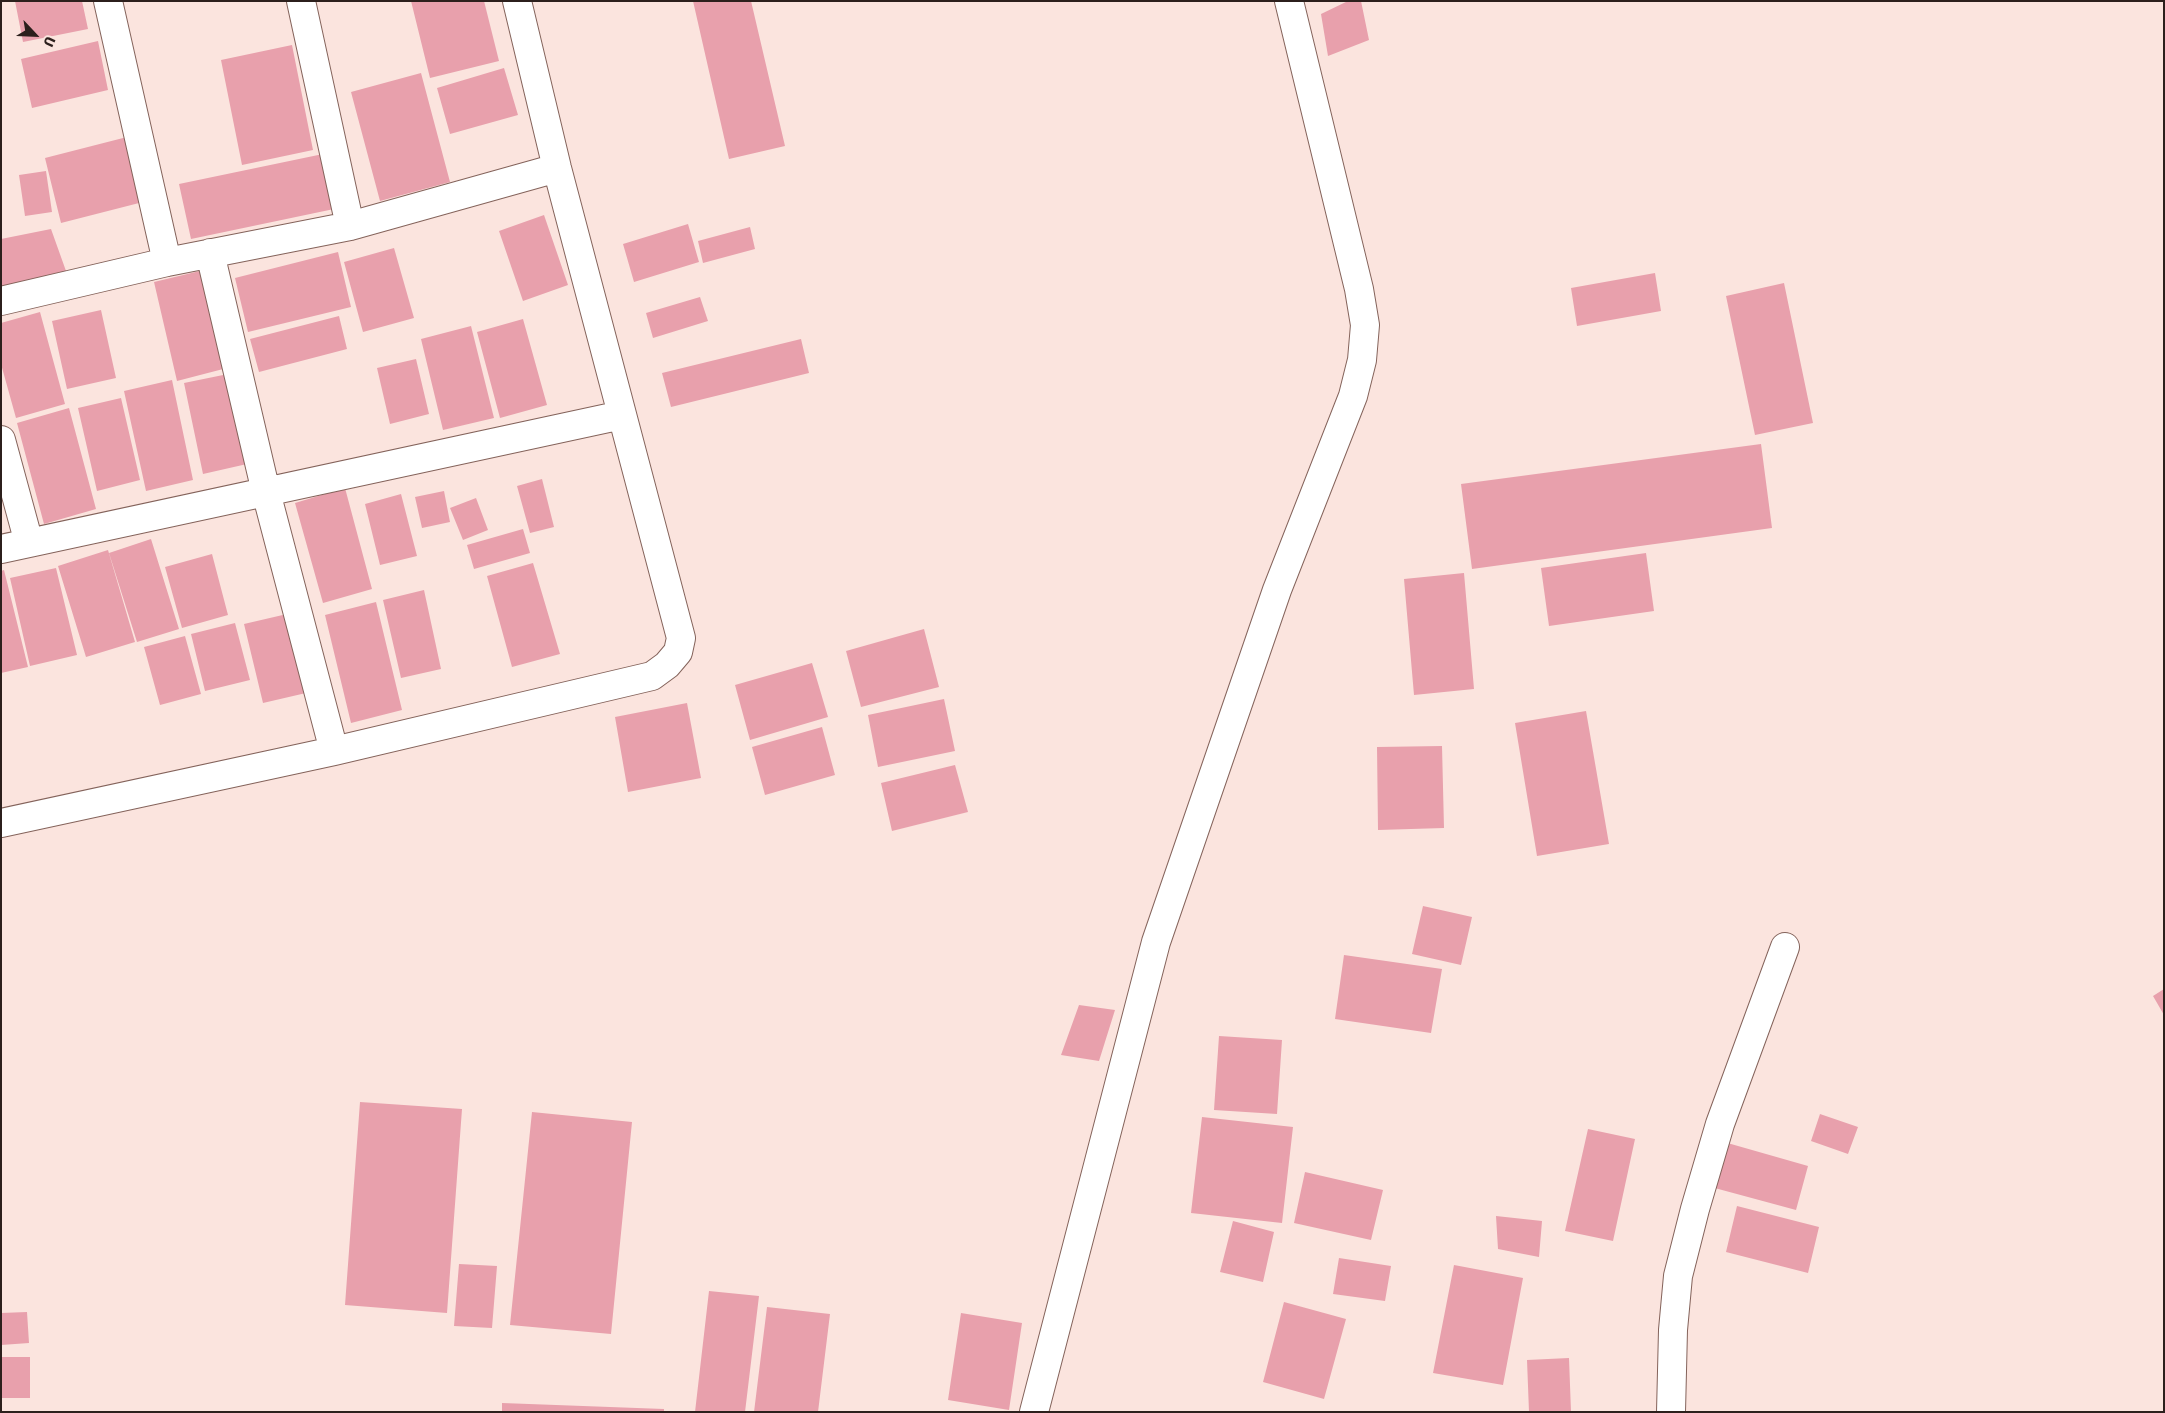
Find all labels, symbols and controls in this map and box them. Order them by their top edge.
north arrow [10,10,60,60]
text: U [39,34,59,49]

